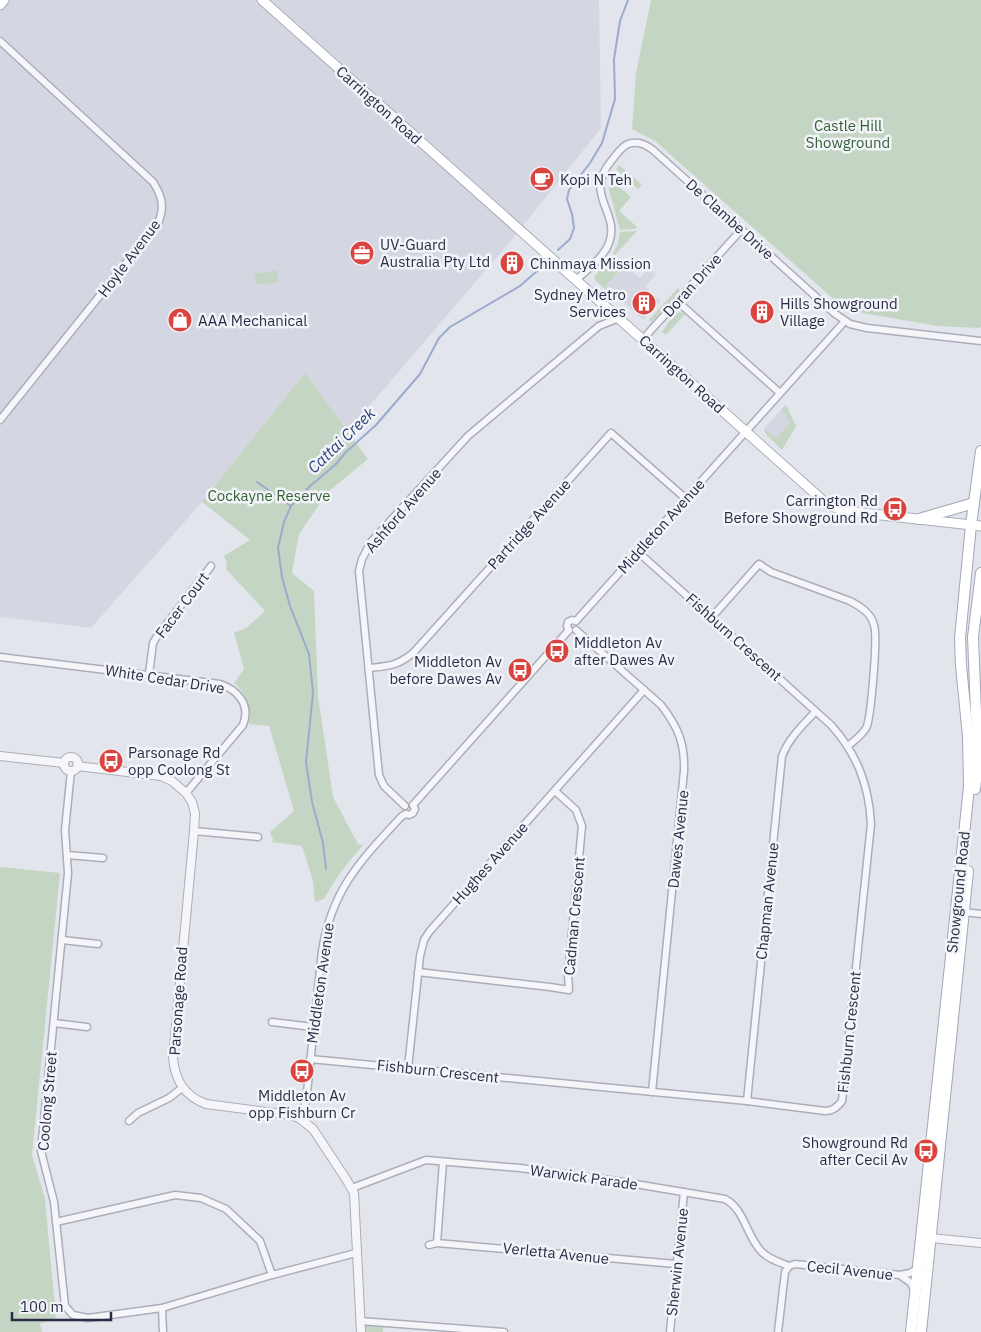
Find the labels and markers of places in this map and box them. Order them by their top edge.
cafe icon: Kopi N Teh [529,166,555,192]
place label: Kopi N Teh [560,170,632,189]
place label: UV-Guard Australia Pty Ltd [380,235,490,271]
office icon: UV-Guard Australia Pty Ltd [349,240,375,266]
building icon: Chinmaya Mission [499,250,525,276]
place label: Chinmaya Mission [530,254,651,273]
place label: Sydney Metro Services [534,285,626,321]
building icon: Sydney Metro Services [631,290,657,316]
place label: Hills Showground Village [780,294,898,330]
building icon: Hills Showground Village [749,299,775,325]
shop icon: AAA Mechanical [167,307,193,333]
place label: AAA Mechanical [198,311,307,330]
place label: Carrington Rd Before Showground Rd [724,491,878,527]
bus stop icon: Carrington Rd Before Showground Rd [882,496,908,522]
place label: Middleton Av after Dawes Av [574,633,675,669]
bus stop icon: Middleton Av after Dawes Av [544,638,570,664]
place label: Middleton Av before Dawes Av [389,652,503,688]
bus stop icon: Middleton Av before Dawes Av [507,657,533,683]
place label: Parsonage Rd opp Coolong St [128,743,230,779]
bus stop icon: Parsonage Rd opp Coolong St [98,748,124,774]
bus stop icon: Middleton Av opp Fishburn Cr [289,1058,315,1084]
place label: Middleton Av opp Fishburn Cr [249,1086,356,1122]
place label: Showground Rd after Cecil Av [802,1133,909,1169]
bus stop icon: Showground Rd after Cecil Av [913,1138,939,1164]

